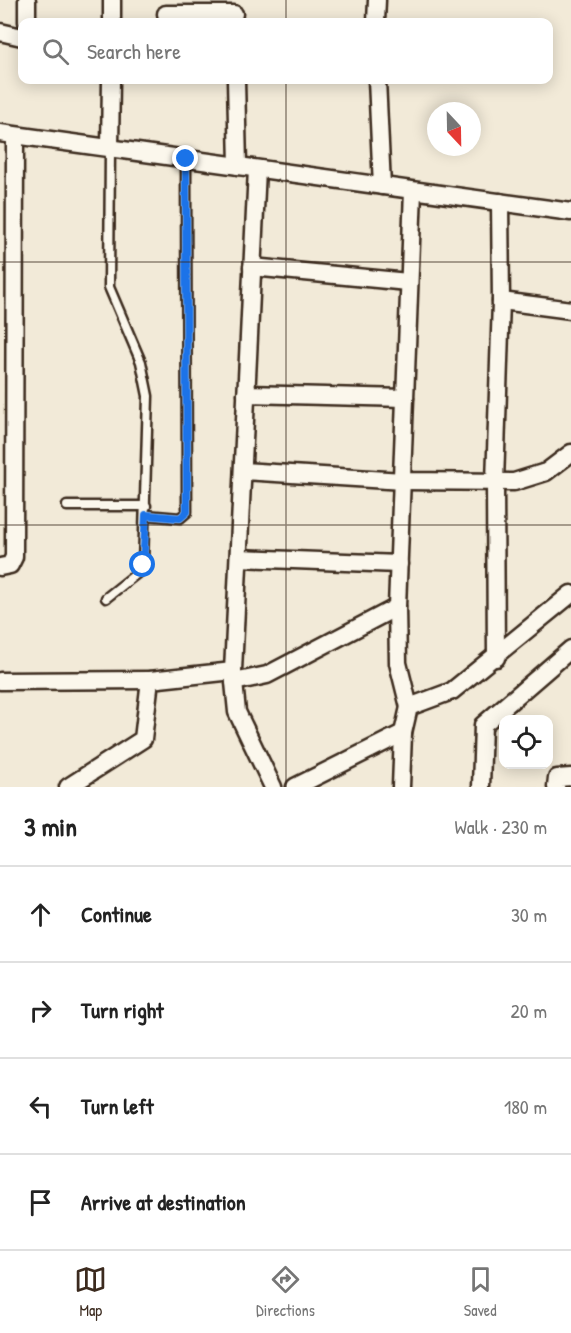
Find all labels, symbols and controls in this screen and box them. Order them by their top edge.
search box [18,18,553,84]
icon: search [39,35,72,68]
text: Search here [87,36,181,66]
north arrow [427,102,481,156]
route end [172,145,198,171]
route start [129,551,155,577]
map controls [499,715,553,769]
button: locate [499,715,553,769]
text: 3 min [24,809,77,844]
text: Walk · 230 m [455,813,547,840]
icon: ahead [24,898,57,931]
text: Continue [81,899,152,929]
text: 30 m [511,901,547,928]
icon: right [24,994,57,1027]
text: Turn right [81,995,164,1025]
text: 20 m [510,997,547,1024]
icon: left [24,1090,57,1123]
text: Turn left [81,1091,154,1121]
text: 180 m [504,1093,547,1120]
icon: arrive [24,1186,57,1219]
text: Arrive at destination [81,1187,246,1217]
tab: Map [74,1263,107,1321]
tab: Directions [256,1263,315,1321]
tab: Saved [464,1263,497,1321]

